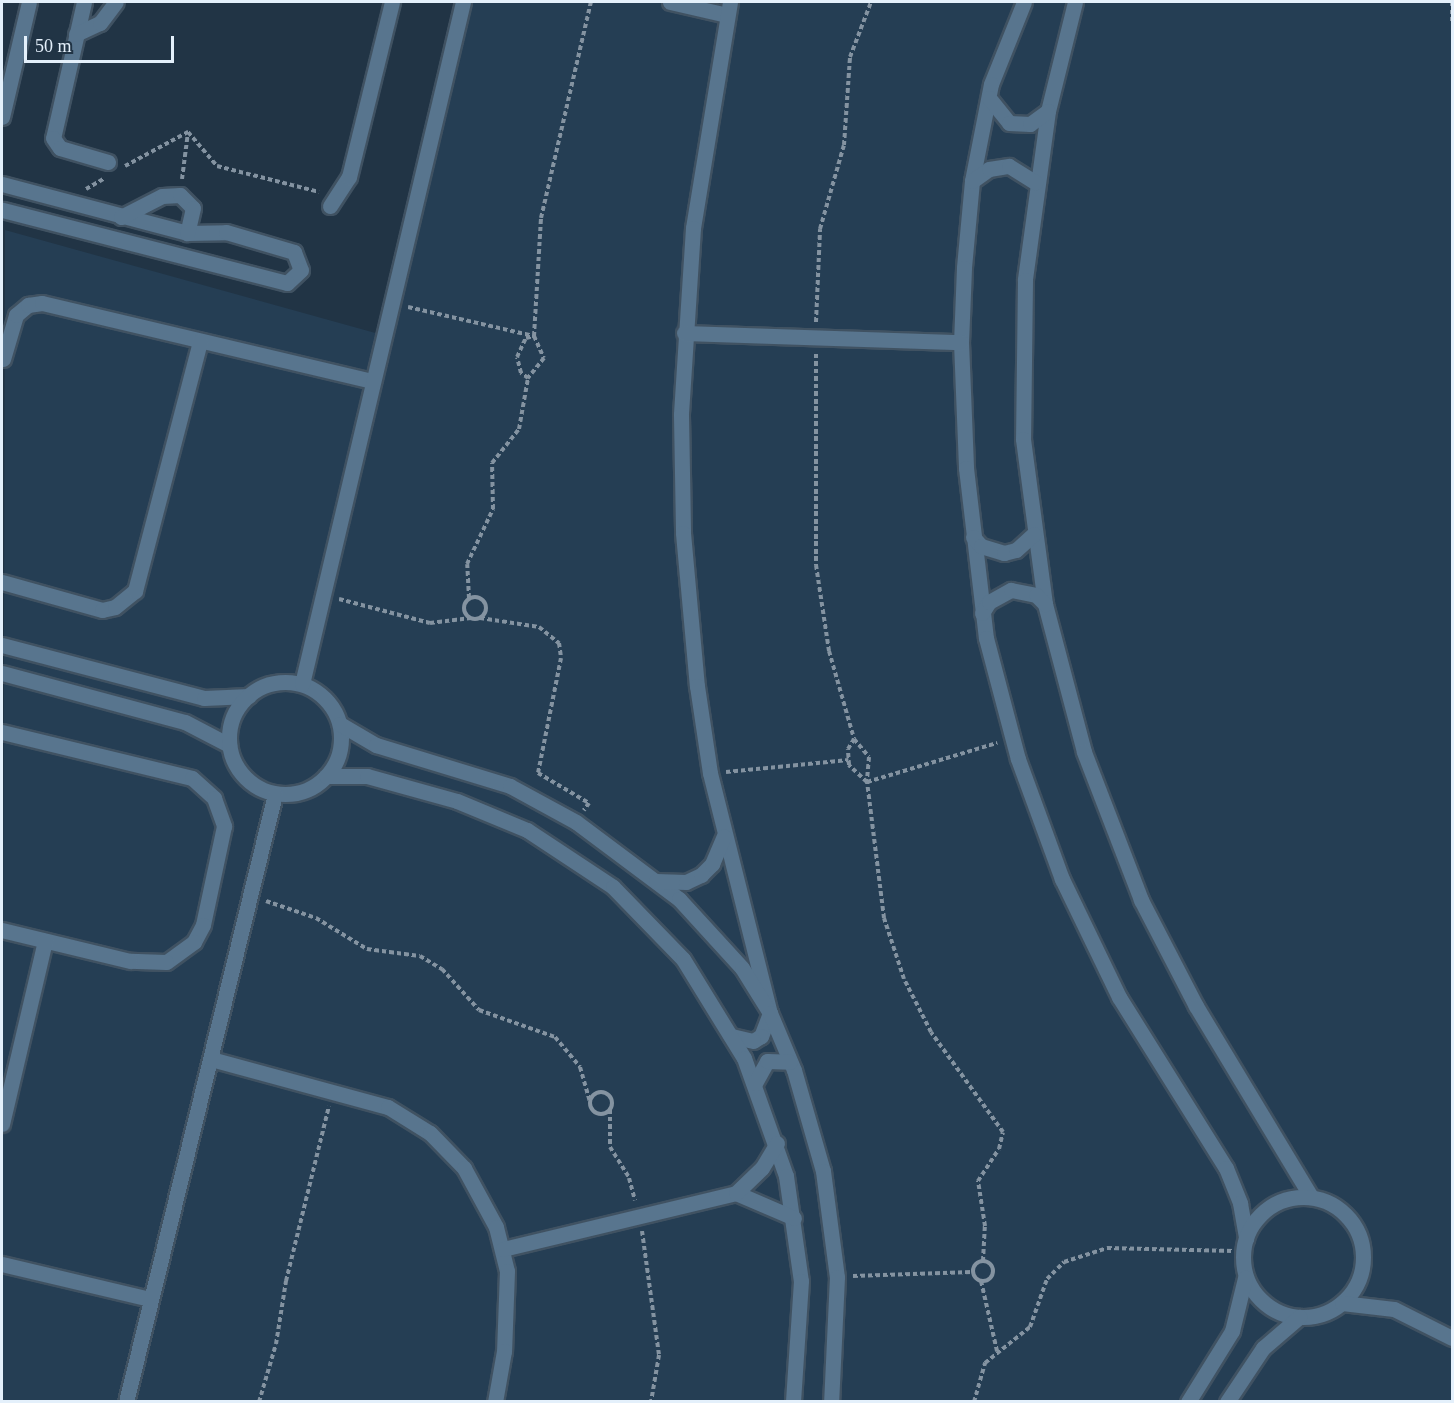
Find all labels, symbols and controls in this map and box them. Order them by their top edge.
scale bar [27,24,177,62]
text: 50 m [35,36,72,56]

